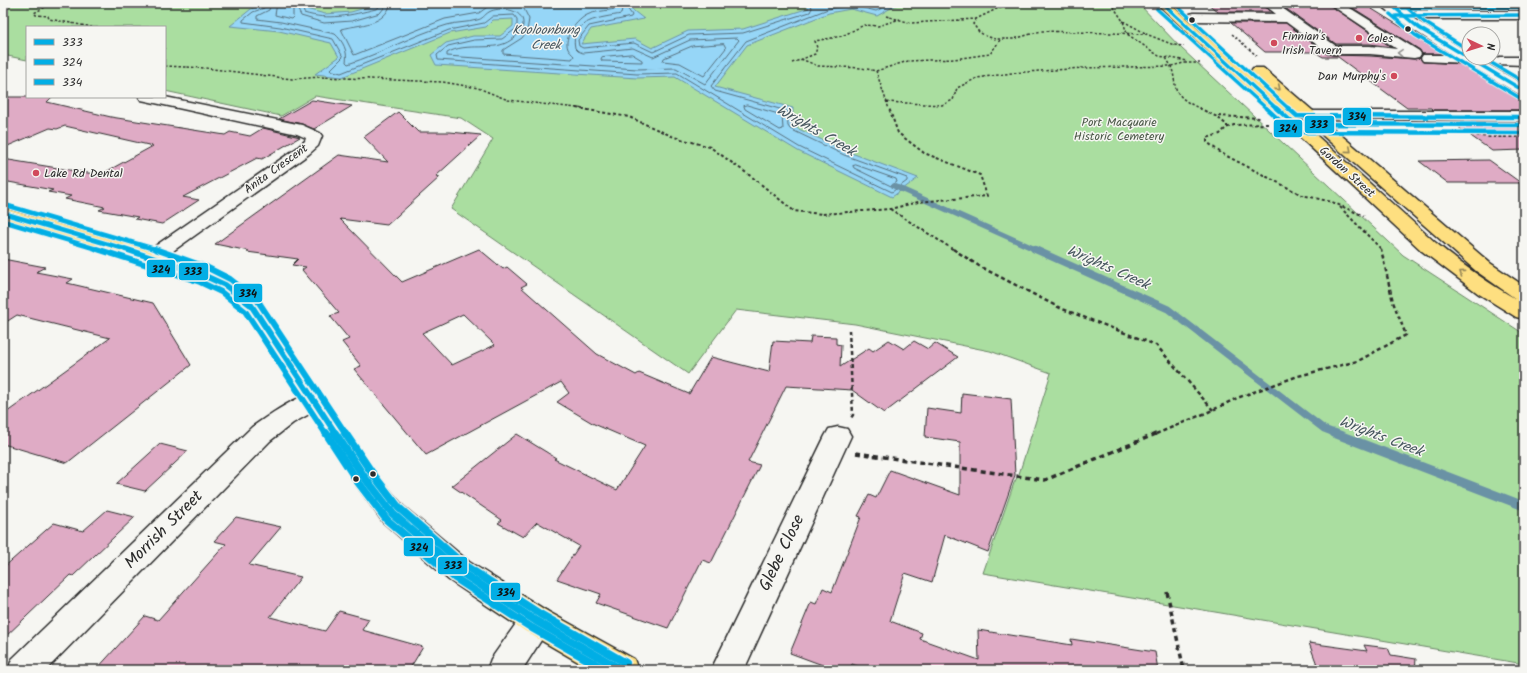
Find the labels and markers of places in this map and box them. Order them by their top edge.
unlabelled marker [1187,15,1197,25]
unlabelled marker [1403,24,1413,34]
place label: Finnian's Irish Tavern [1282,27,1342,60]
place label: Coles [1367,29,1393,48]
marker: Coles [1354,33,1364,43]
marker: Finnian's Irish Tavern [1269,38,1279,48]
place label: Dan Murphy's [1318,67,1386,86]
marker: Dan Murphy's [1389,71,1399,81]
place label: Lake Rd Dental [44,164,123,183]
marker: Lake Rd Dental [31,168,41,178]
unlabelled marker [368,469,378,479]
unlabelled marker [351,474,361,484]

